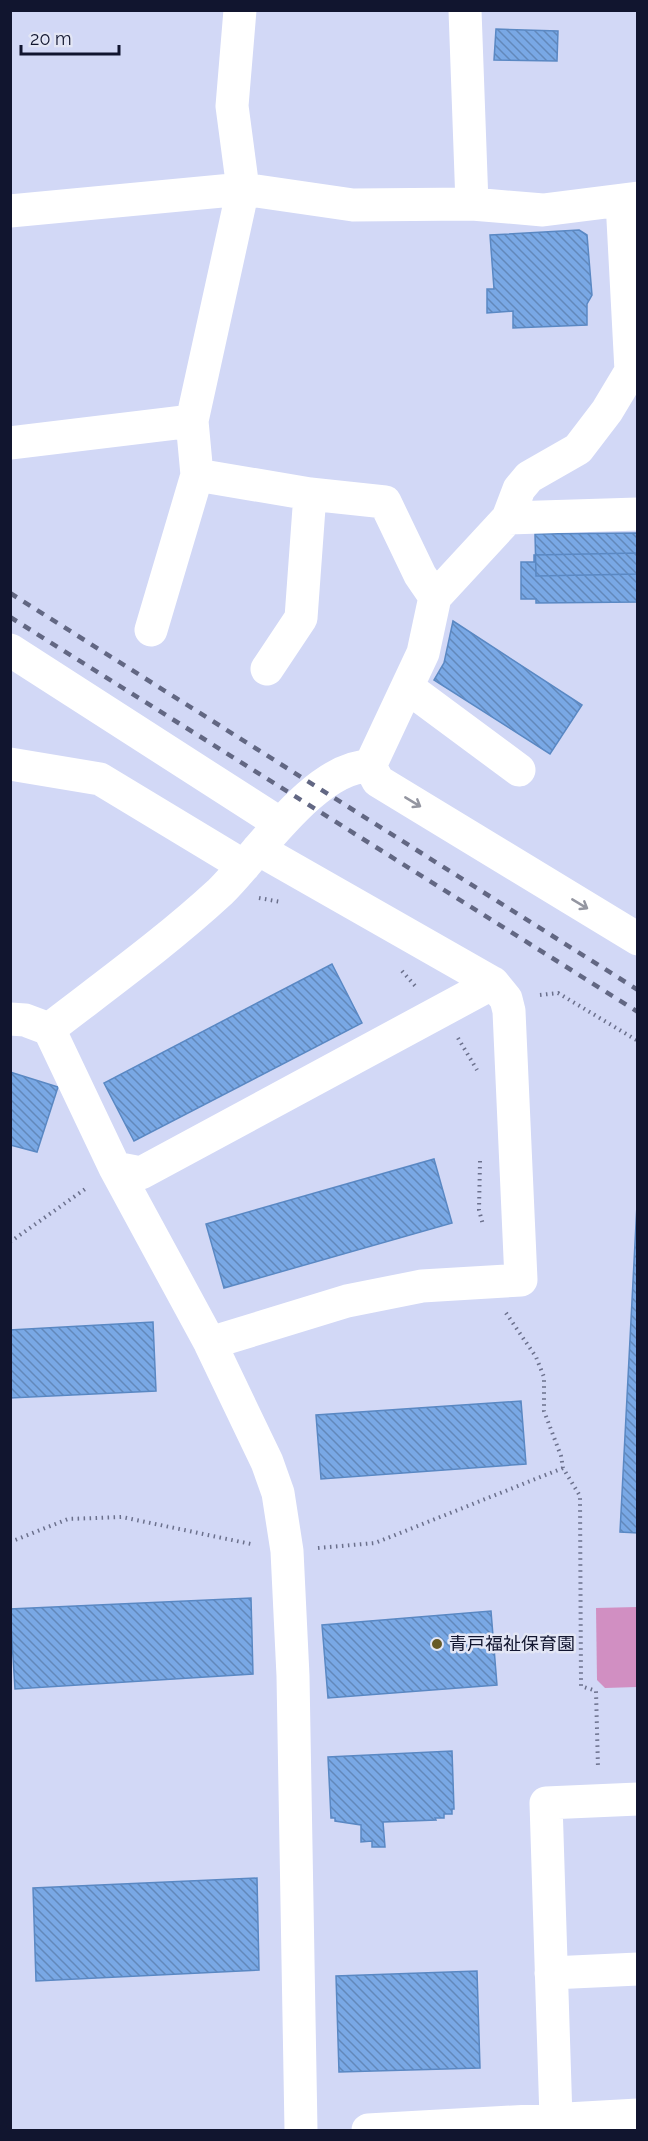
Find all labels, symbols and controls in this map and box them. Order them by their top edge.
scale bar [21,18,118,56]
text: 20 m [30,28,72,49]
one-way arrow [404,797,421,809]
one-way arrow [571,899,588,911]
place label: 青戸福祉保育園 [449,1633,575,1654]
marker: 青戸福祉保育園 [430,1637,444,1651]

